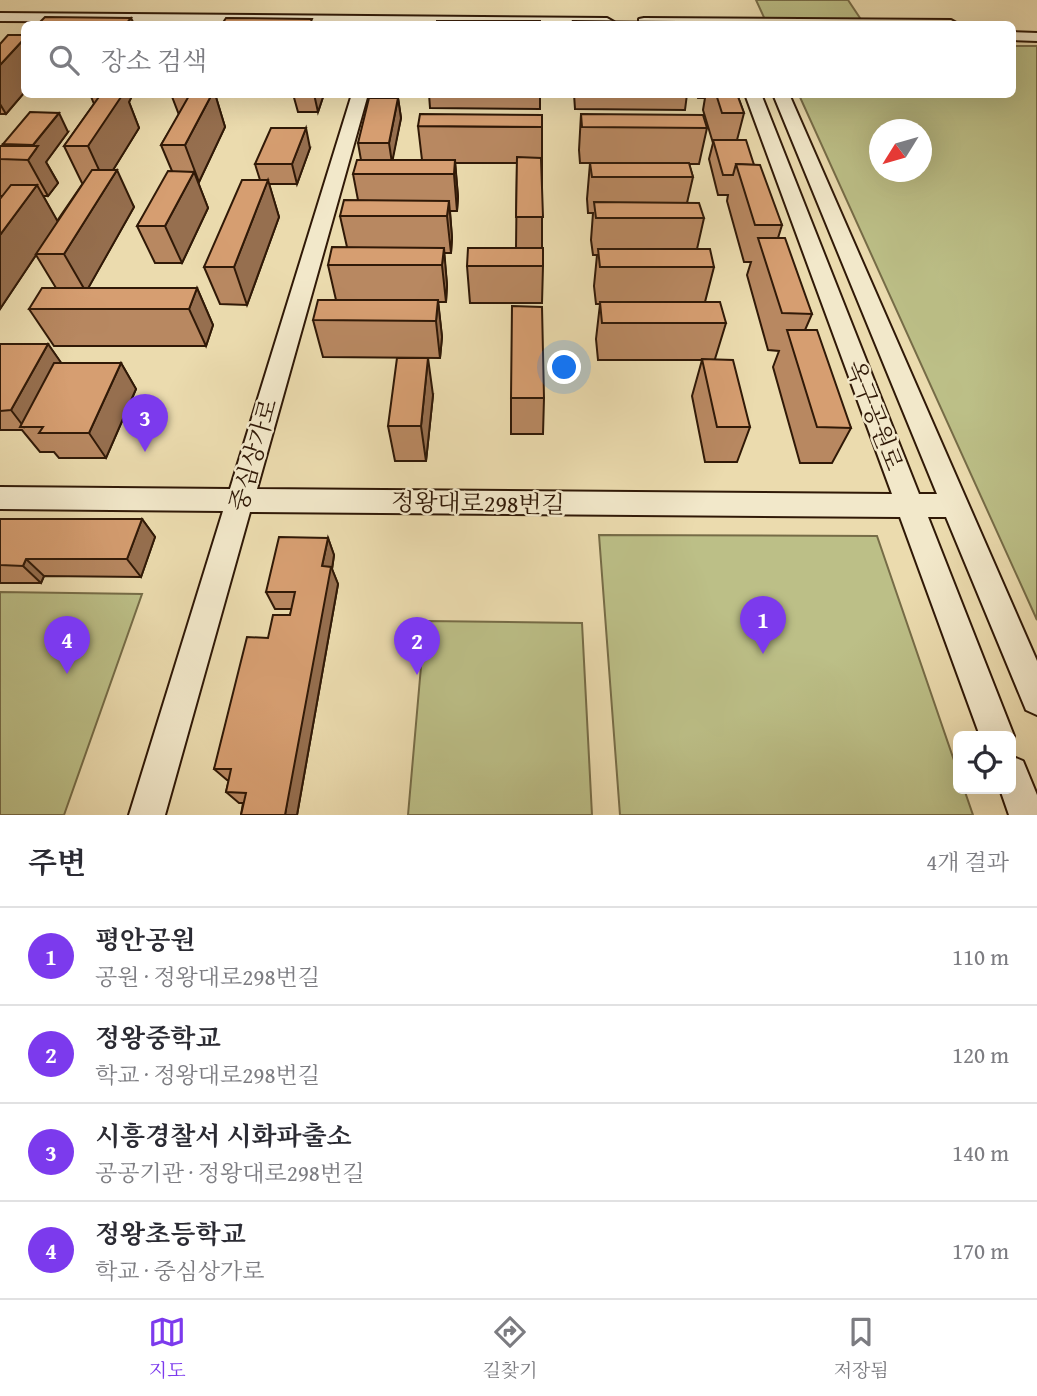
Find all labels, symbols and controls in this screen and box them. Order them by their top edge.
search box [21,21,1016,98]
icon: search [45,41,83,79]
text: 장소 검색 [101,41,207,80]
north arrow [869,119,932,182]
your location [547,350,581,384]
street label: 옥구공원로 [838,355,912,475]
pin: 3 [122,394,168,452]
street label: 중심상가로 [220,394,286,516]
street label: 정왕대로298번길 [391,484,565,522]
pin: 1 [740,596,786,654]
pin: 4 [44,616,90,674]
pin: 2 [394,617,440,675]
map controls [953,731,1016,794]
button: locate [953,731,1016,794]
text: 주변 [28,840,86,884]
text: 4개 결과 [926,845,1009,878]
text: 평안공원 [95,920,195,959]
text: 1 [45,940,57,973]
text: 110 m [952,940,1009,973]
text: 공원 · 정왕대로298번길 [95,960,320,993]
text: 정왕중학교 [95,1018,221,1057]
text: 2 [45,1038,57,1071]
text: 120 m [952,1038,1009,1071]
text: 학교 · 정왕대로298번길 [95,1058,320,1091]
text: 시흥경찰서 시화파출소 [95,1116,352,1155]
text: 3 [45,1136,57,1169]
text: 140 m [952,1136,1009,1169]
text: 공공기관 · 정왕대로298번길 [95,1156,364,1189]
text: 정왕초등학교 [95,1214,246,1253]
text: 4 [45,1234,57,1267]
text: 170 m [952,1234,1009,1267]
text: 학교 · 중심상가로 [95,1254,264,1287]
tab: 지도 [148,1313,186,1384]
tab: 길찾기 [482,1313,537,1384]
tab: 저장됨 [834,1313,889,1384]

